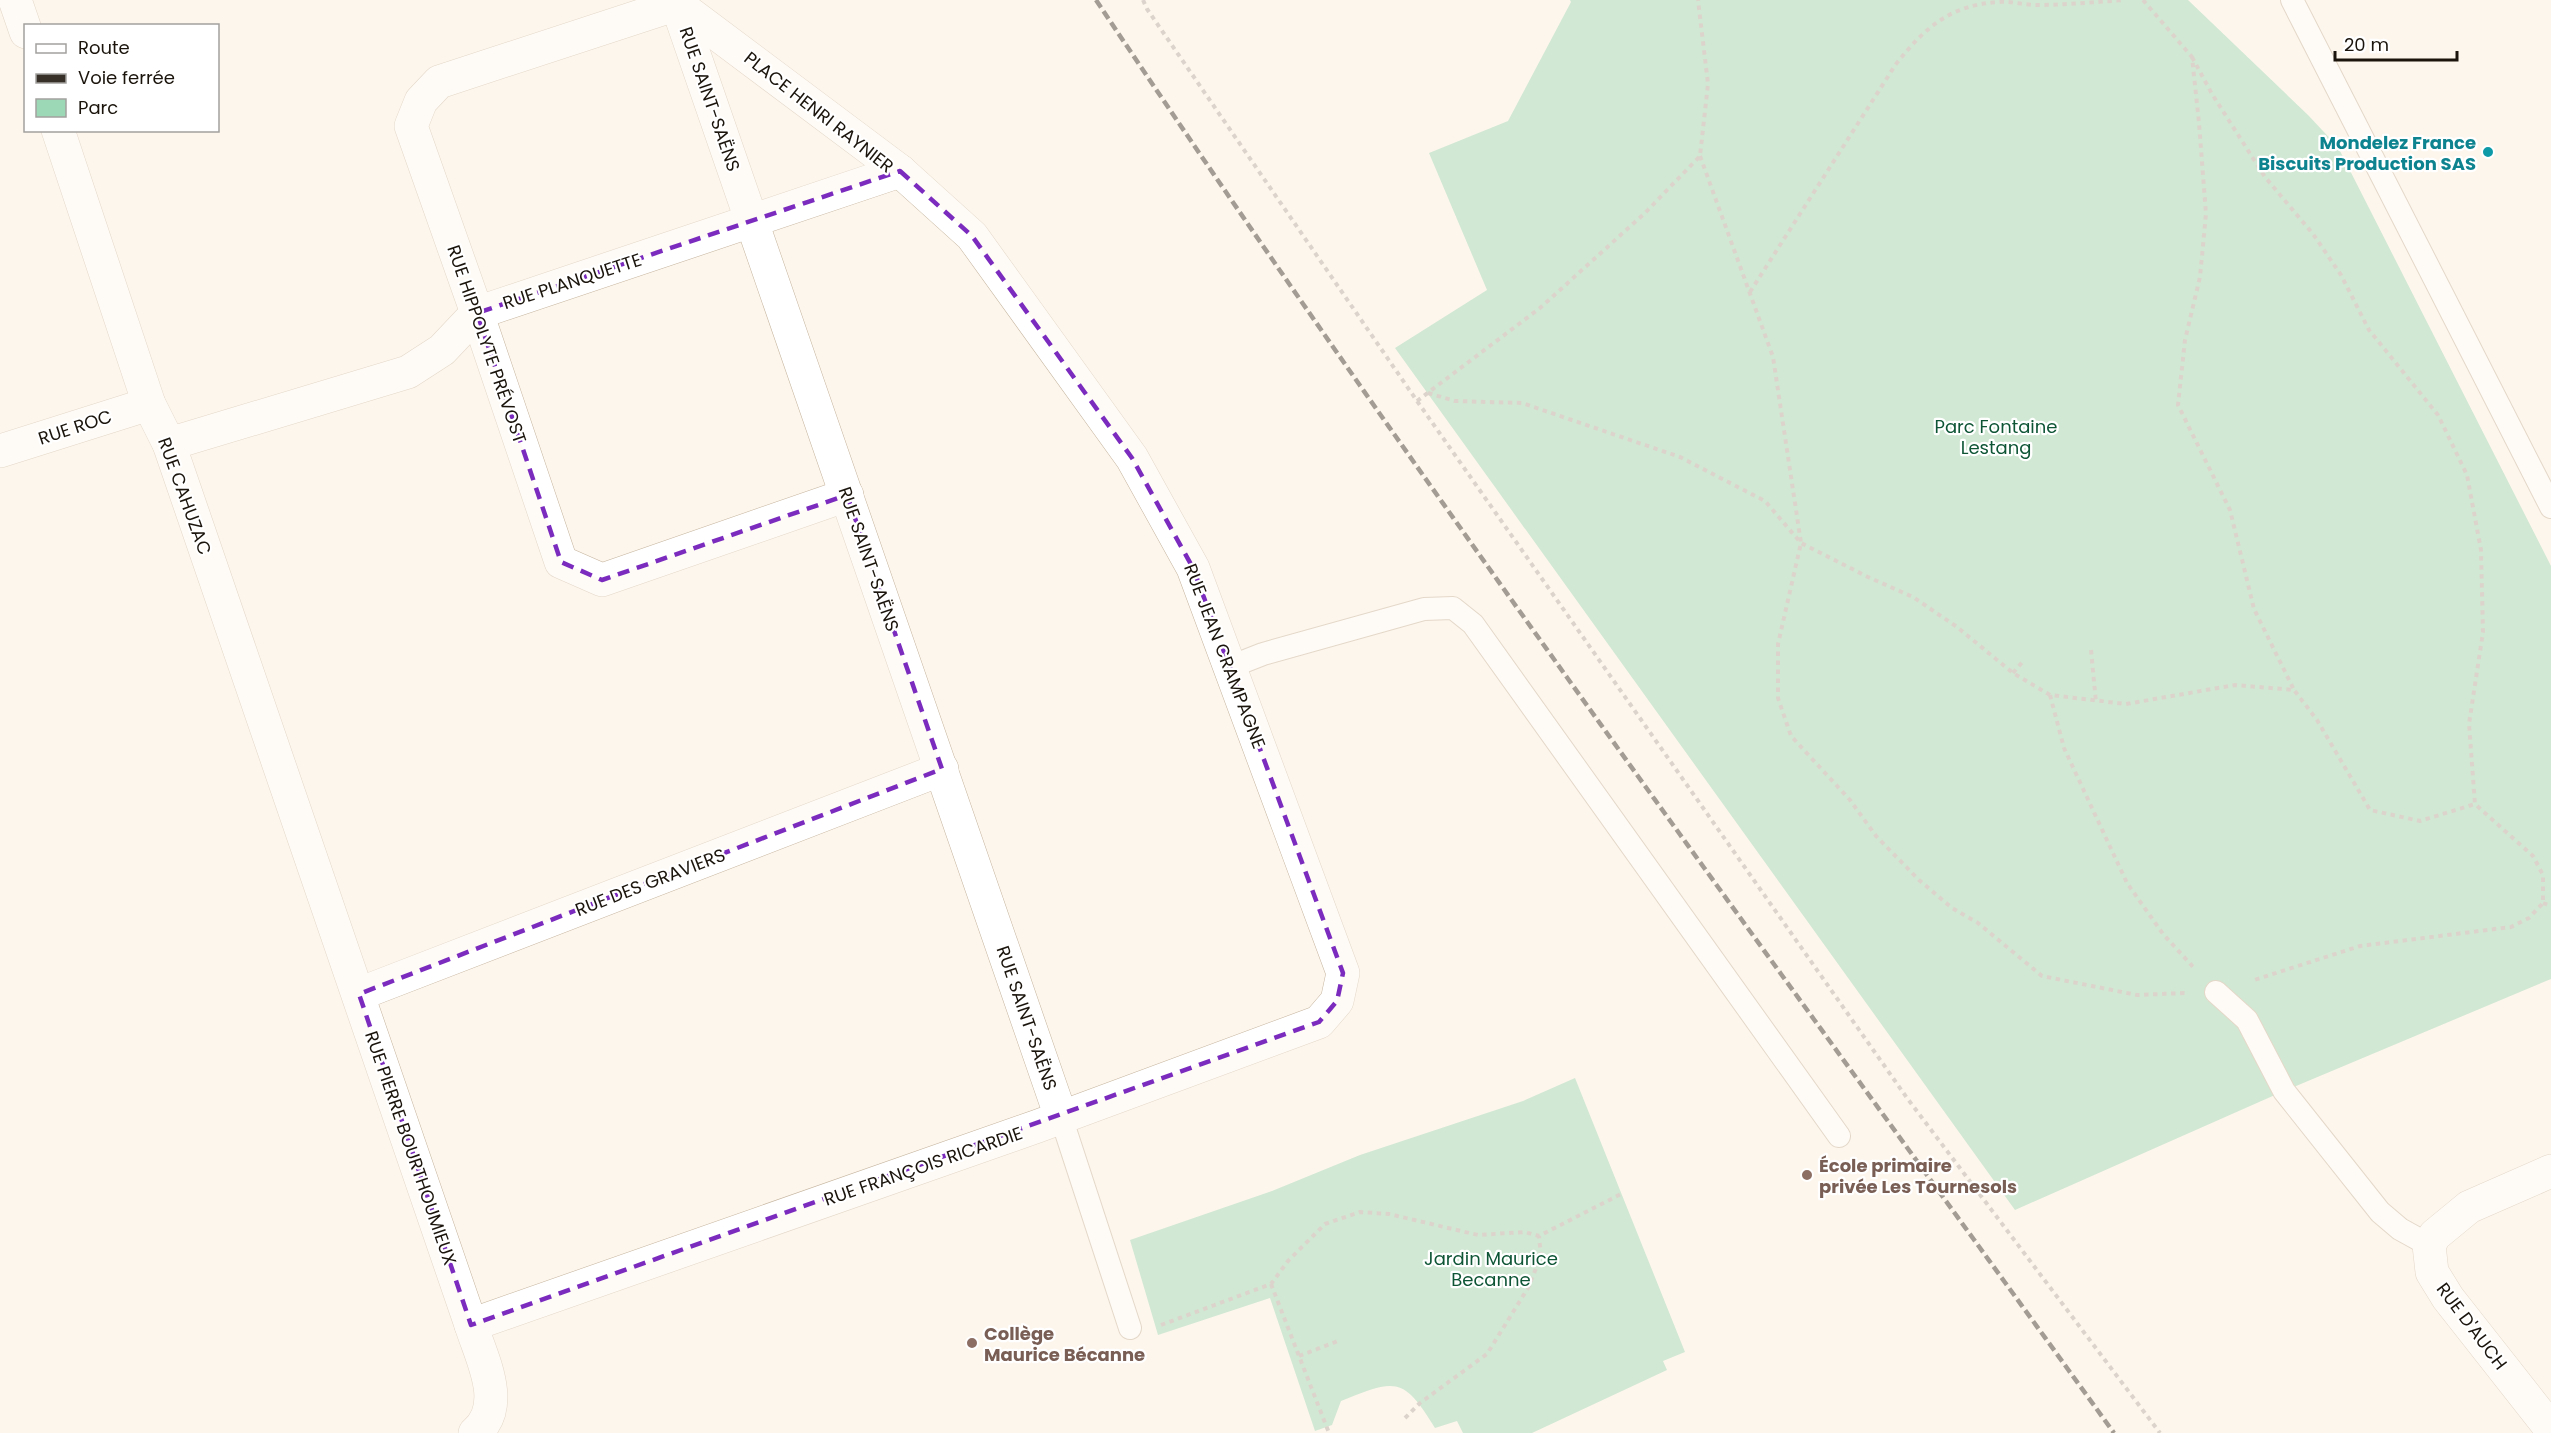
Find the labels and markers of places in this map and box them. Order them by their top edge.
place label: Mondelez France Biscuits Production SAS [2258,130,2476,176]
marker: Mondelez France Biscuits Production SAS [2481,145,2495,159]
place label: École primaire privée Les Tournesols [1819,1153,2017,1199]
marker: École primaire privée Les Tournesols [1800,1168,1814,1182]
place label: Collège Maurice Bécanne [984,1321,1145,1367]
marker: Collège Maurice Bécanne [965,1336,979,1350]

